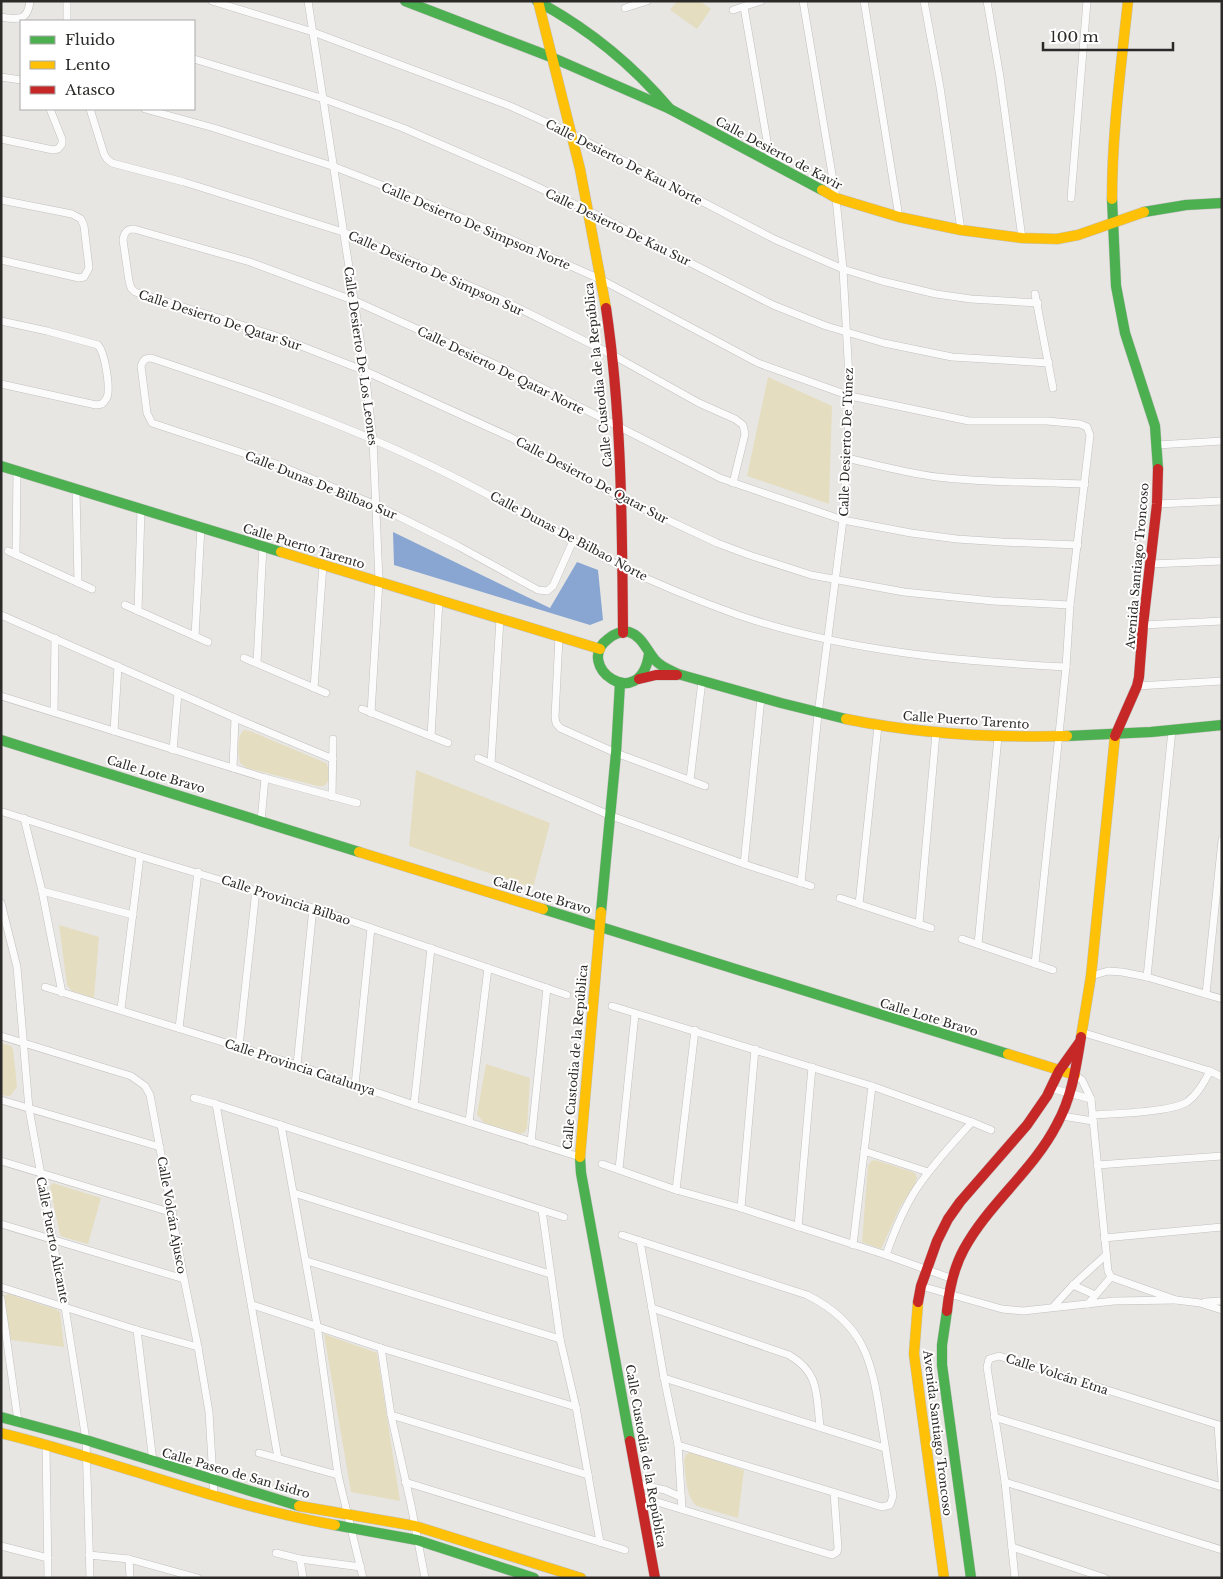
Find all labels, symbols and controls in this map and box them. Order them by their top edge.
legend [20,20,195,110]
scale bar [1043,20,1173,52]
text: 100 m [1050,27,1099,46]
text: Fluido [65,30,115,49]
text: Lento [65,55,111,74]
text: Atasco [64,80,115,99]
street label: Calle Desierto de Kavir [713,113,845,193]
street label: Calle Desierto De Kau Norte [543,116,705,208]
street label: Calle Desierto De Simpson Norte [379,179,573,273]
street label: Calle Desierto De Kau Sur [543,185,693,269]
street label: Calle Desierto De Simpson Sur [346,227,526,319]
street label: Calle Desierto De Los Leones [341,266,381,446]
street label: Calle Custodia de la República [581,282,615,468]
street label: Calle Desierto De Qatar Sur [137,287,304,354]
street label: Calle Desierto De Qatar Norte [415,323,587,417]
street label: Calle Desierto De Túnez [836,367,856,517]
street label: Calle Desierto De Qatar Sur [513,433,671,527]
street label: Calle Dunas De Bilbao Sur [243,448,399,522]
street label: Avenida Santiago Troncoso [1122,482,1152,651]
street label: Calle Dunas De Bilbao Norte [488,488,650,584]
street label: Calle Puerto Tarento [241,520,367,572]
street label: Calle Puerto Tarento [902,708,1030,732]
street label: Calle Lote Bravo [105,752,207,796]
street label: Calle Provincia Bilbao [219,872,353,928]
street label: Calle Lote Bravo [491,873,593,917]
street label: Calle Custodia de la República [559,964,591,1150]
street label: Calle Lote Bravo [878,995,980,1039]
street label: Calle Provincia Catalunya [223,1036,378,1099]
street label: Calle Volcán Ajusco [154,1155,190,1275]
street label: Calle Puerto Alicante [33,1175,73,1305]
street label: Avenida Santiago Troncoso [920,1348,956,1517]
street label: Calle Volcán Etna [1004,1350,1111,1398]
street label: Calle Custodia de la República [622,1363,670,1549]
street label: Calle Paseo de San Isidro [160,1445,312,1501]

